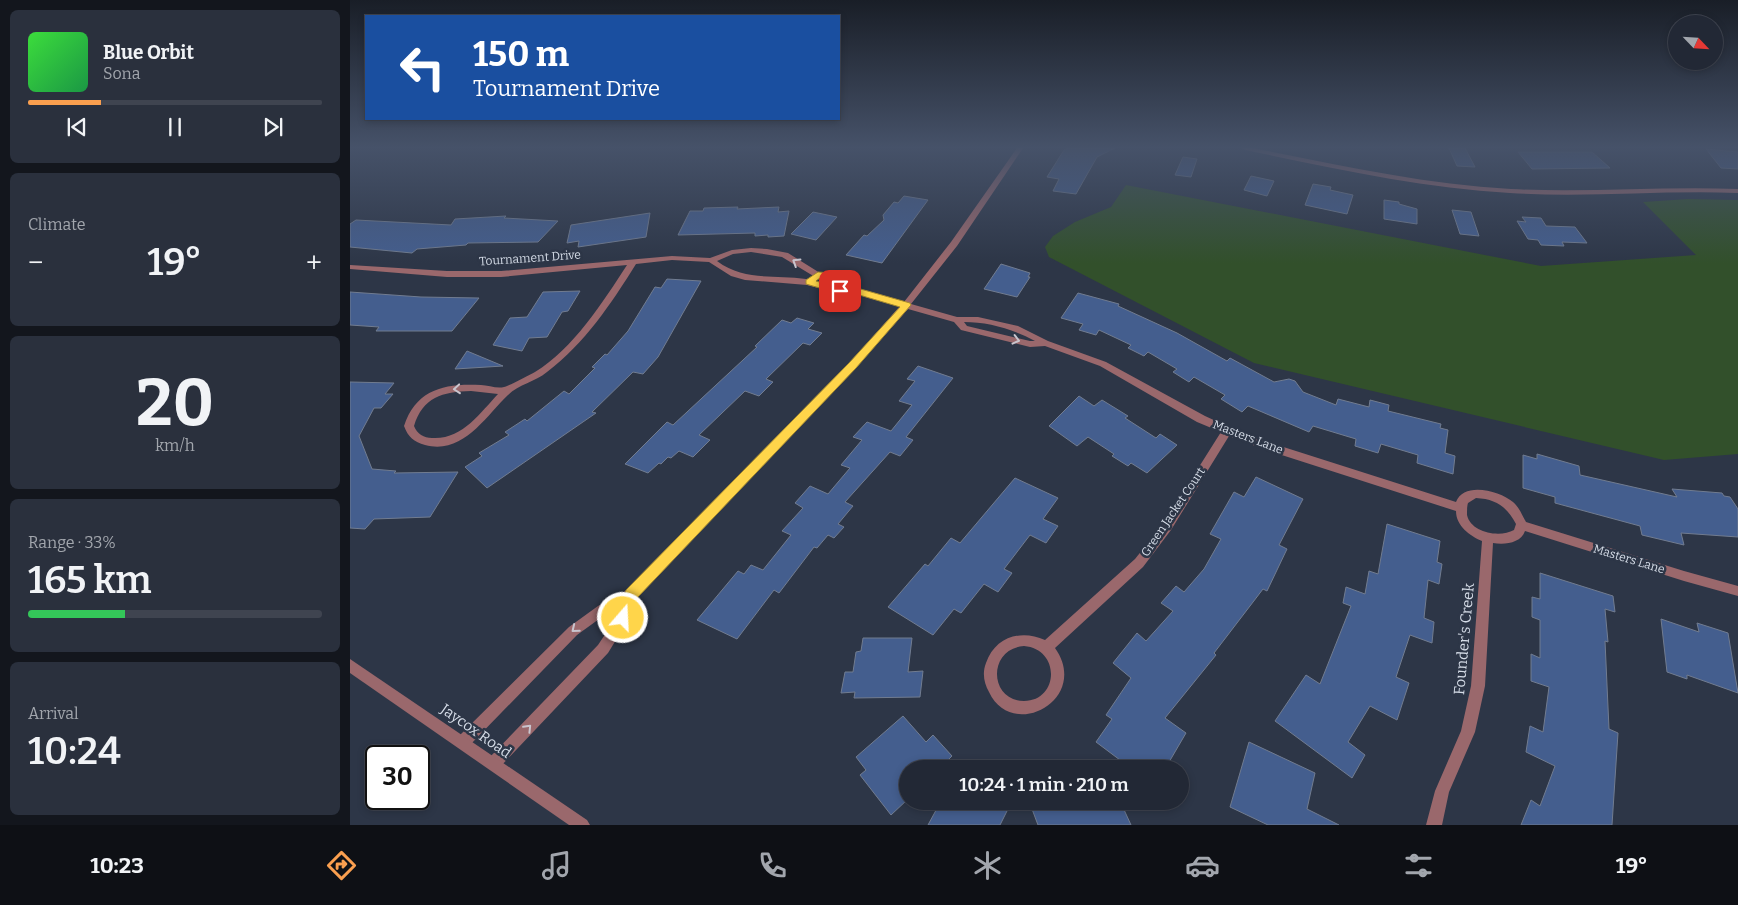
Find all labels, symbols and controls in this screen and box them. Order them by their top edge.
north arrow [1668,15,1722,70]
map controls [1668,15,1723,70]
text: 150 m [473,33,569,75]
icon: left [390,35,455,100]
text: Blue Orbit [103,41,194,64]
text: Sona [103,64,140,83]
text: Tournament Drive [473,75,660,102]
icon: previous [63,113,91,141]
icon: pause [161,113,189,141]
icon: next [259,113,287,141]
text: Climate [28,215,86,234]
text: 19° [147,239,202,285]
text: − [28,246,43,279]
text: + [306,246,322,279]
street label: Tournament Drive [479,247,581,269]
one-way arrow [792,258,801,268]
pin [819,270,861,312]
icon: arrive [826,277,854,305]
one-way arrow [1012,335,1020,345]
text: 20 [136,364,214,442]
one-way arrow [453,383,461,394]
street label: Masters Lane [1211,417,1285,457]
text: km/h [155,436,195,455]
street label: Green Jacket Court [1138,464,1208,559]
text: Range · 33% [28,533,116,552]
street label: Masters Lane [1592,541,1666,577]
text: 165 km [28,557,152,603]
street label: Founder's Creek [1450,582,1478,696]
position arrow [596,591,648,643]
one-way arrow [572,624,581,633]
street label: Jaycox Road [436,700,515,762]
text: Arrival [28,704,79,723]
one-way arrow [522,725,531,734]
text: 10:24 [28,728,121,774]
speed limit sign: 30 [365,745,430,810]
text: 10:24 · 1 min · 210 m [959,773,1129,796]
icon: directions [324,848,359,883]
icon: music [539,848,574,883]
icon: phone [755,848,790,883]
icon: climate [970,848,1005,883]
icon: car [1185,848,1220,883]
icon: filters [1401,848,1436,883]
text: 10:23 [90,852,144,879]
text: 19° [1616,852,1648,879]

